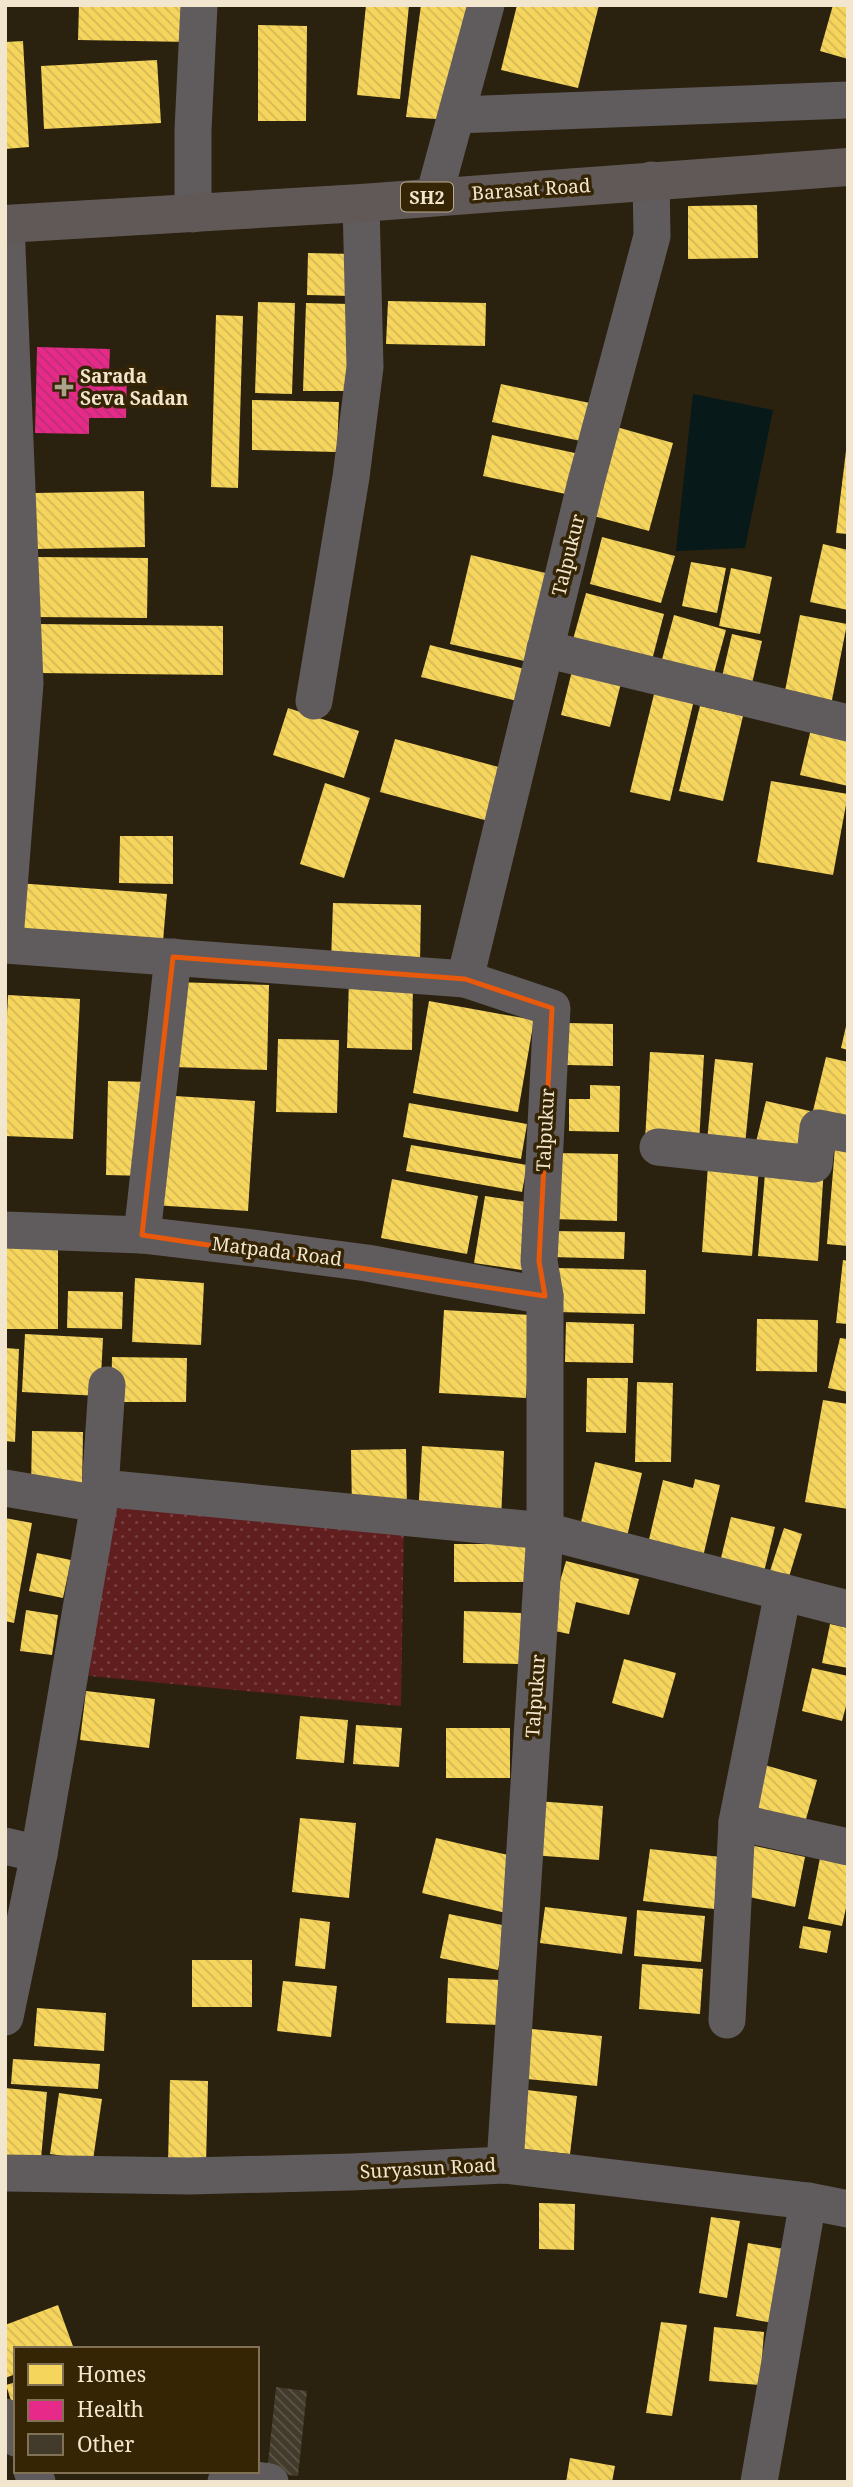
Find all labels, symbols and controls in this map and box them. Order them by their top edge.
street label: Barasat Road [471,172,592,206]
road number: SH2 [401,182,453,212]
place label: Sarada Seva Sadan [80,363,189,411]
marker: Sarada Seva Sadan [54,377,74,397]
street label: Talpukur [545,511,591,599]
street label: Talpukur [530,1088,560,1172]
street label: Matpada Road [211,1230,344,1272]
street label: Talpukur [519,1653,551,1739]
street label: Suryasun Road [359,2151,497,2185]
legend [14,2347,259,2473]
text: Homes [77,2360,146,2388]
text: Health [77,2395,144,2423]
text: Other [77,2430,135,2458]

